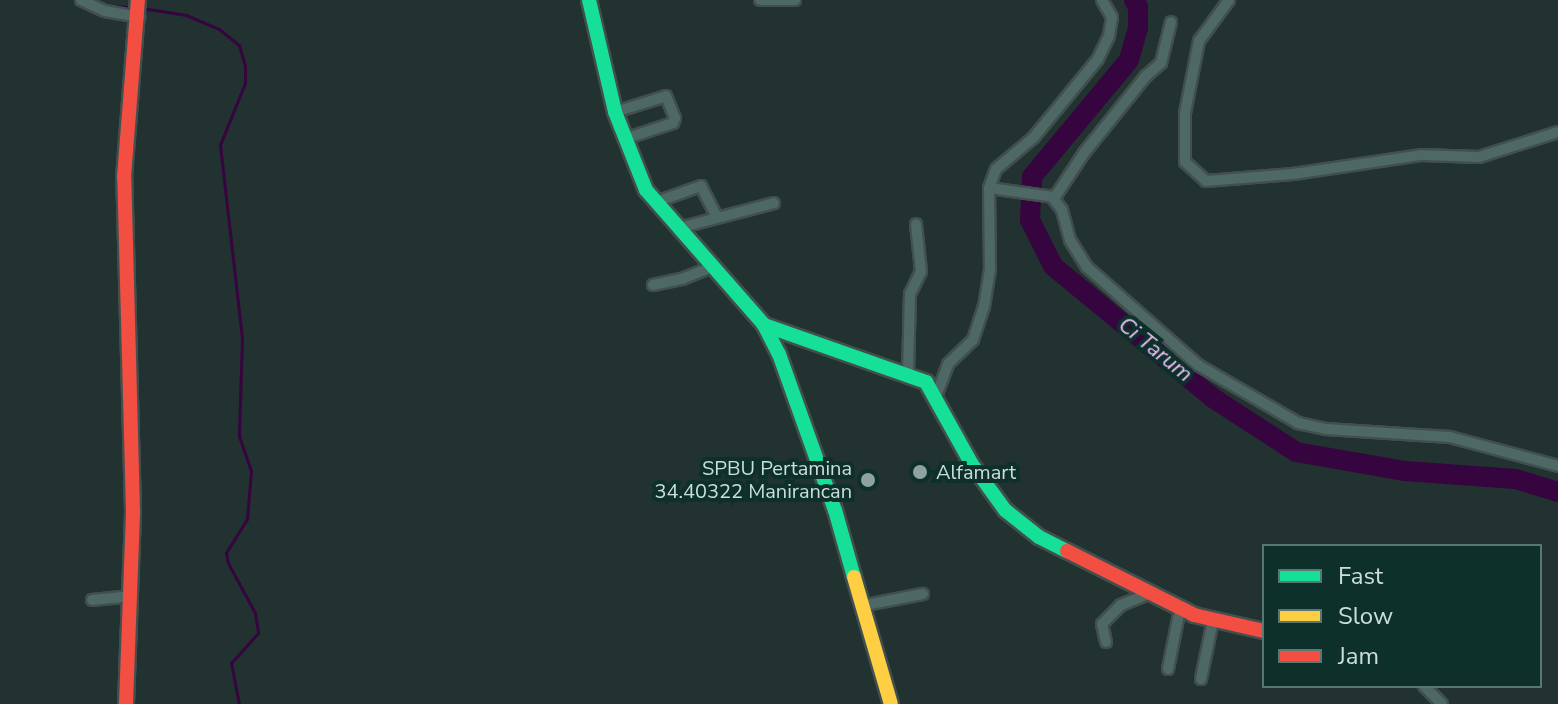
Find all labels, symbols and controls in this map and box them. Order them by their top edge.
water label: Ci Tarum [1113,312,1197,388]
place label: SPBU Pertamina 34.40322 Manirancan [654,456,852,503]
place label: Alfamart [936,460,1016,484]
marker: Alfamart [911,463,929,481]
marker: SPBU Pertamina 34.40322 Manirancan [859,471,877,489]
legend [1262,544,1542,688]
text: Fast [1338,560,1383,592]
text: Slow [1338,600,1393,632]
text: Jam [1338,640,1379,672]

